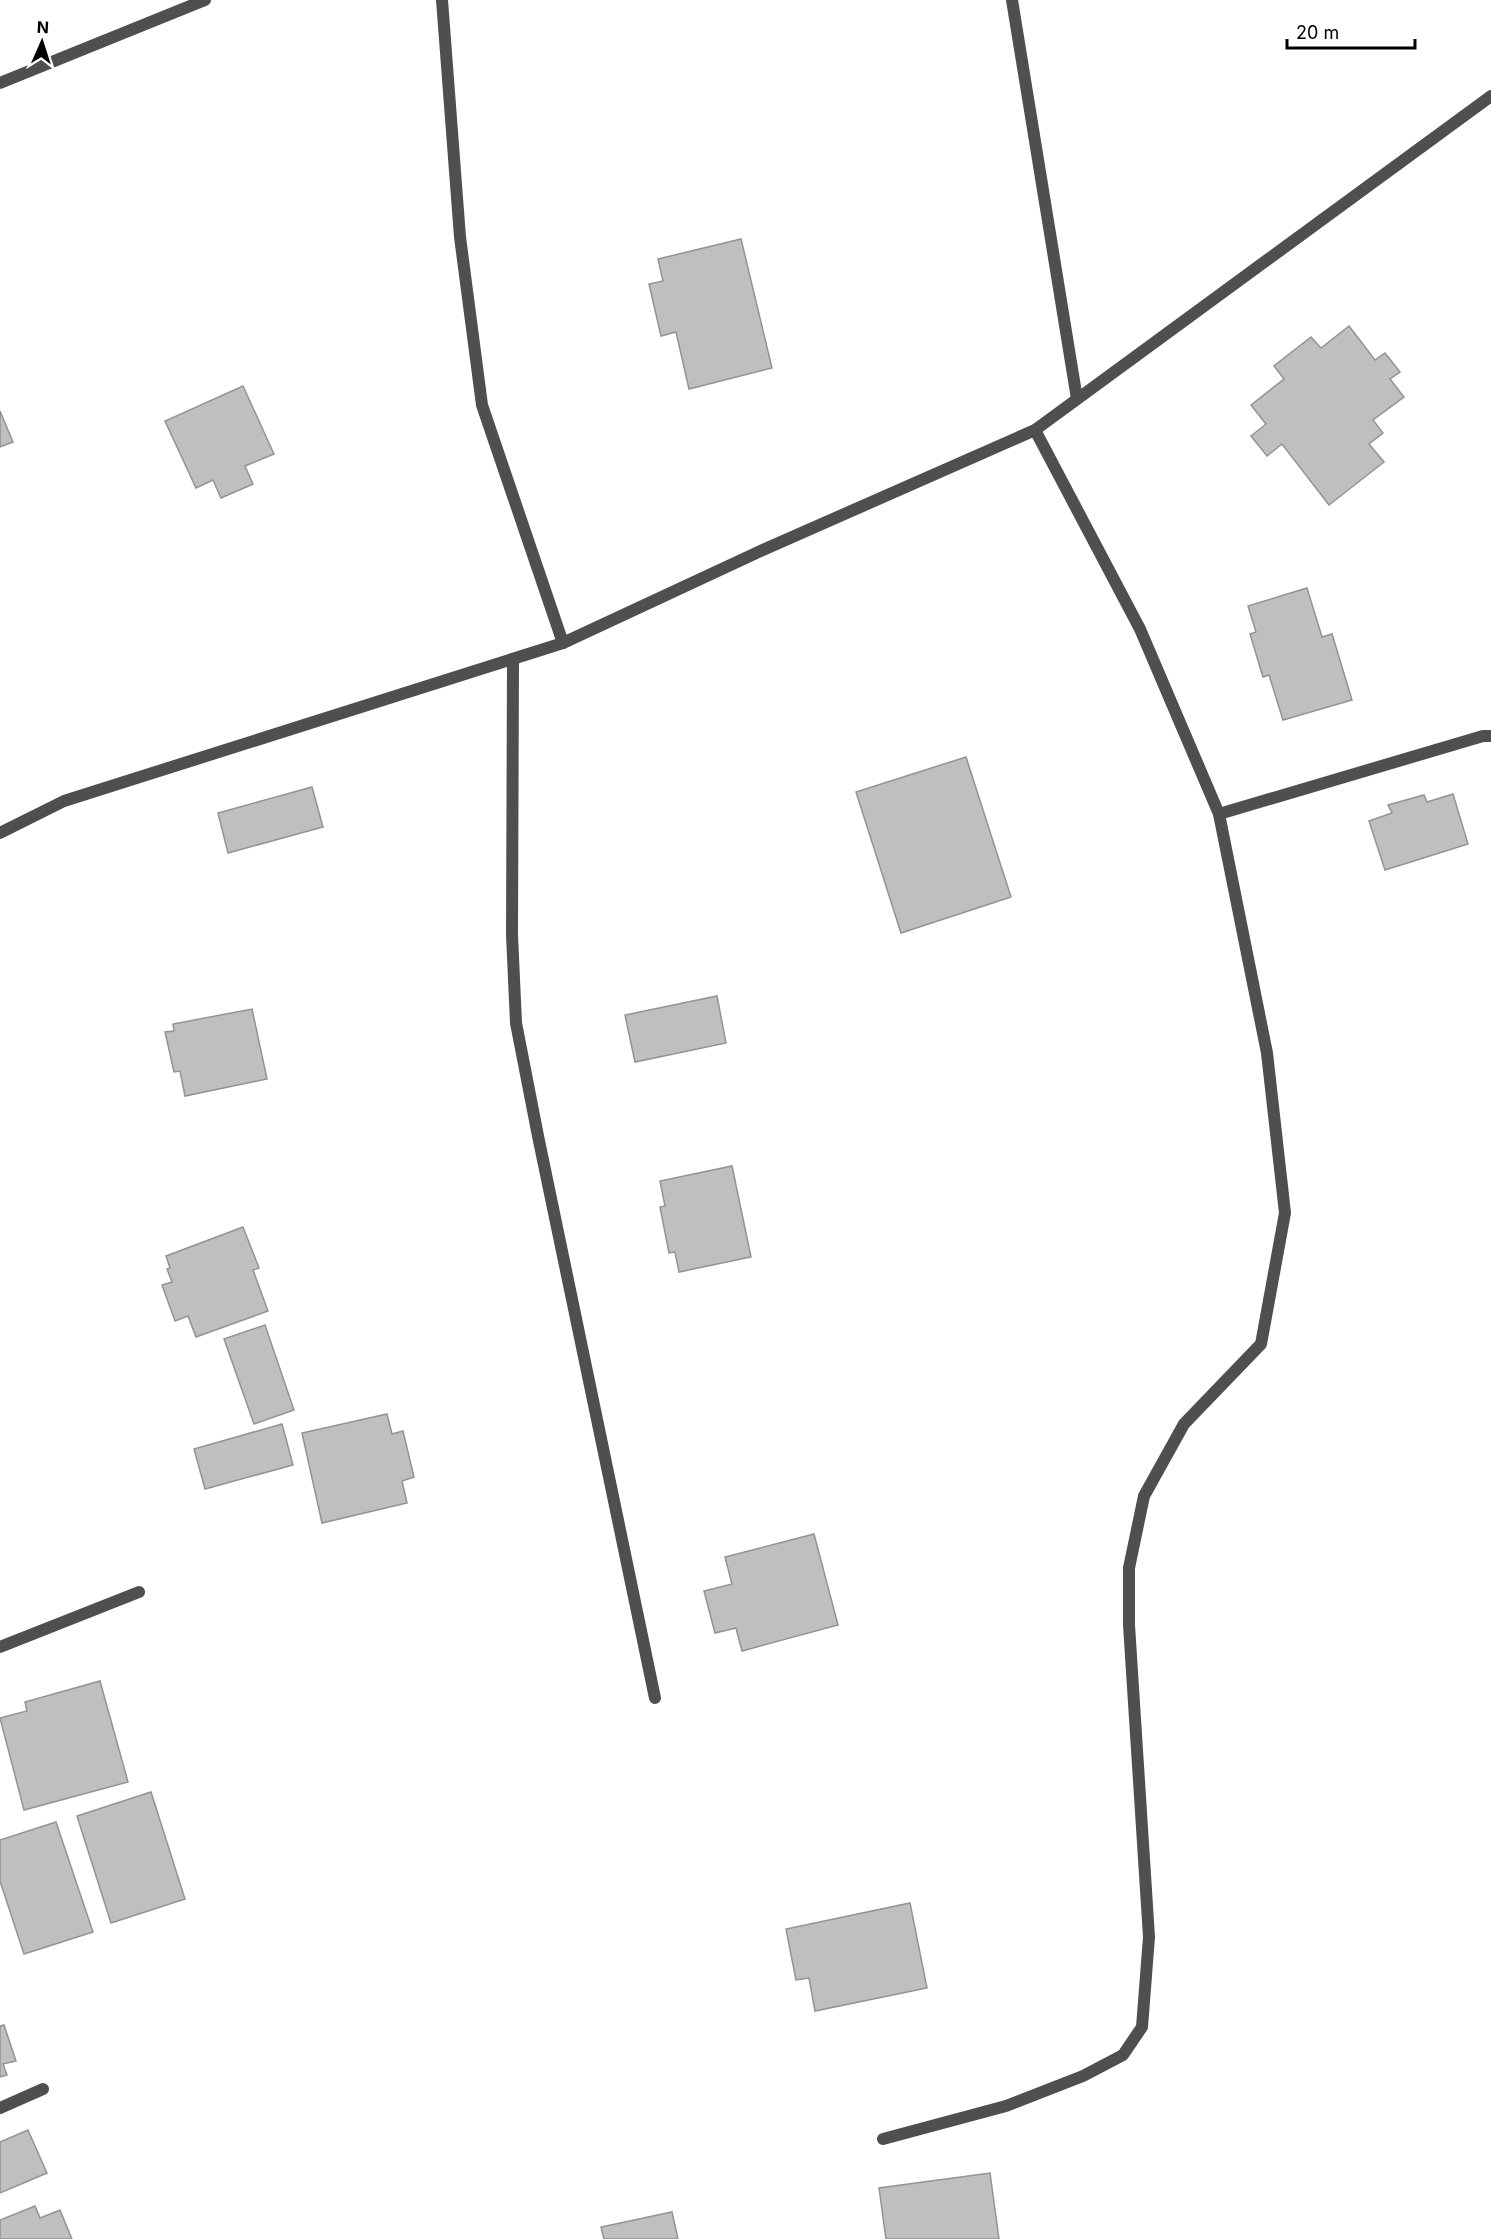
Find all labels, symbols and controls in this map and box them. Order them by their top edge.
north arrow [12,12,72,72]
scale bar [1287,12,1414,50]
text: N [36,17,49,37]
text: 20 m [1296,22,1339,43]

